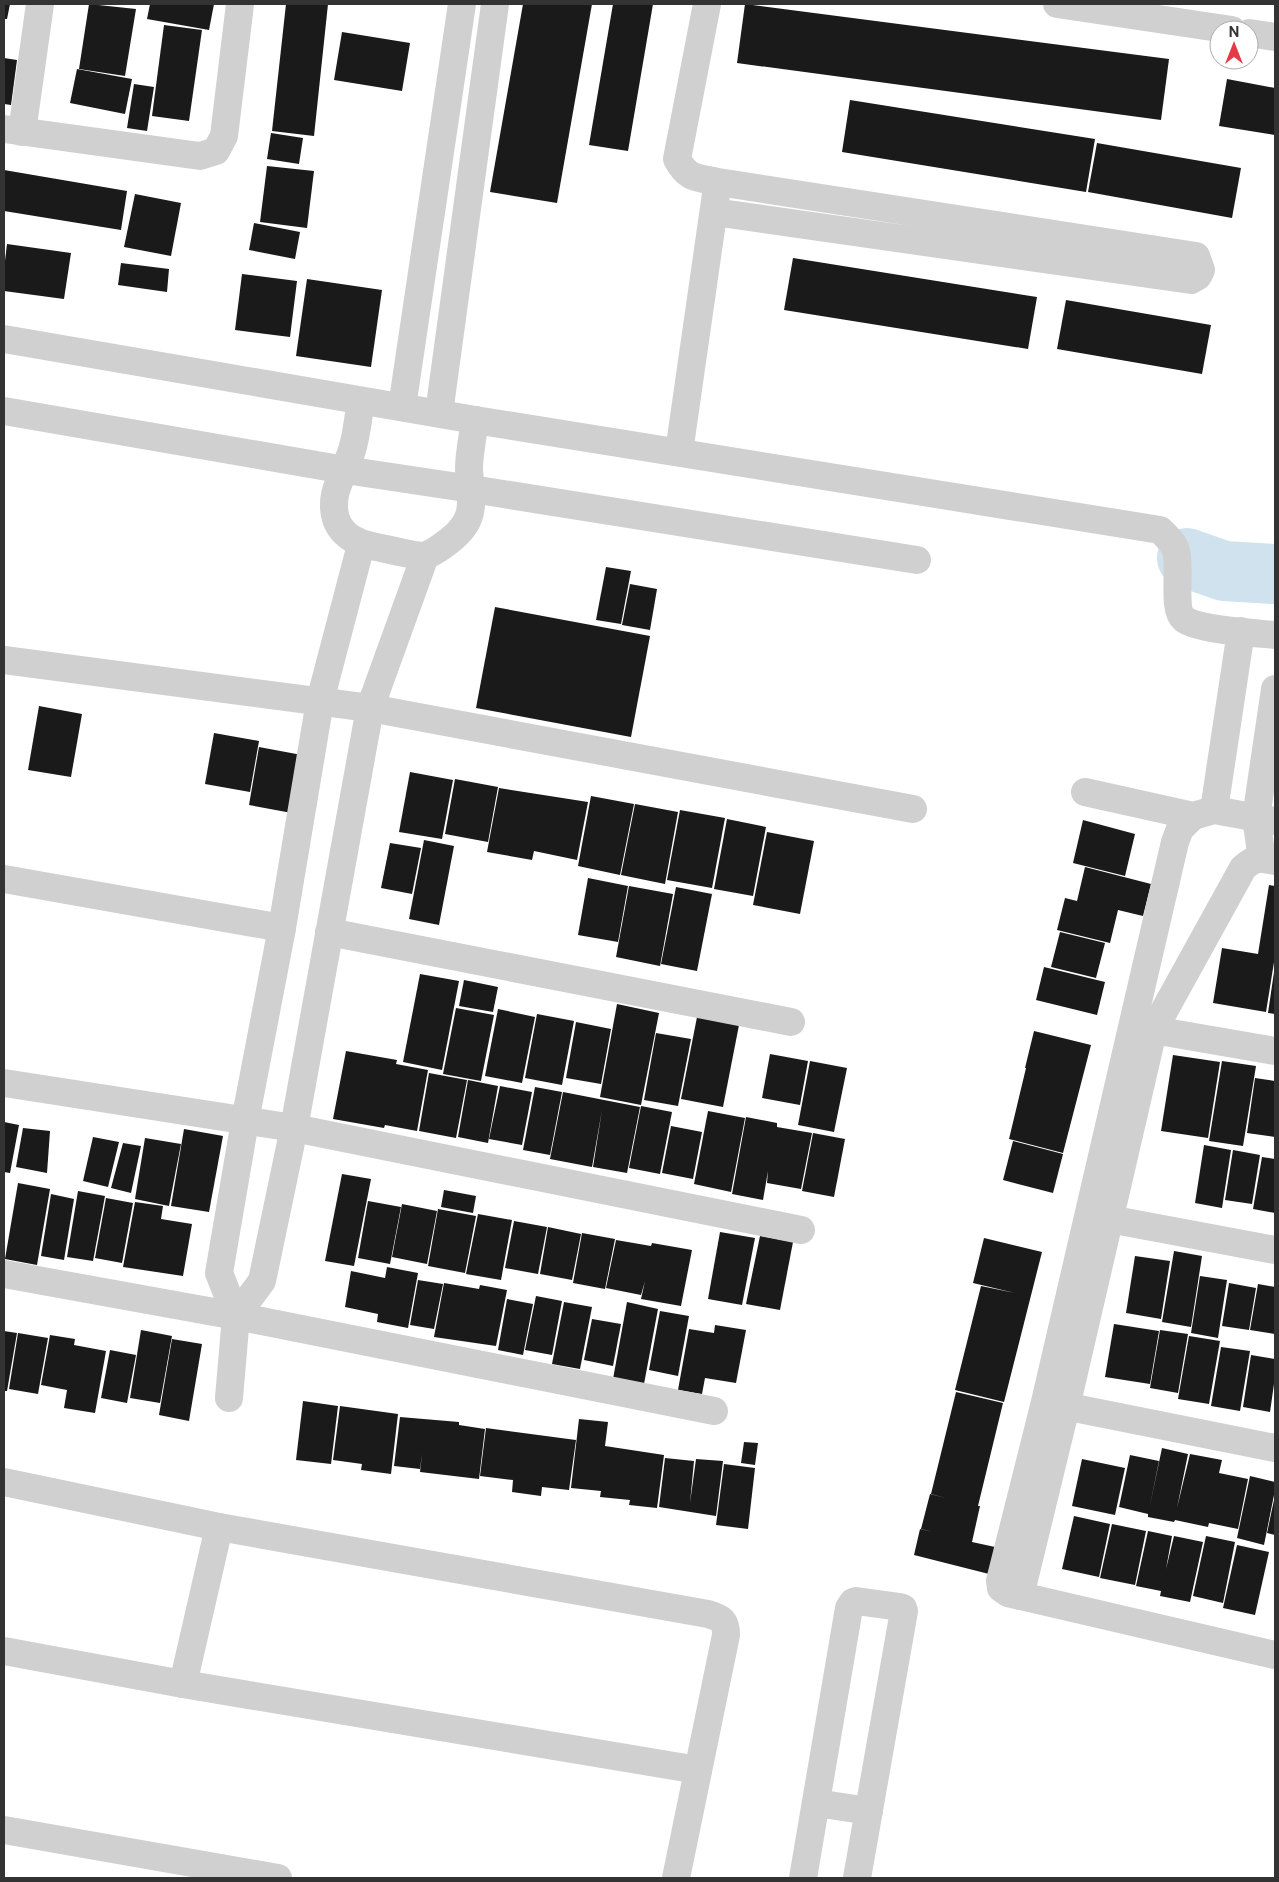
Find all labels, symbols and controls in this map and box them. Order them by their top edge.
north arrow [1209,20,1259,70]
text: N [1229,24,1239,40]

